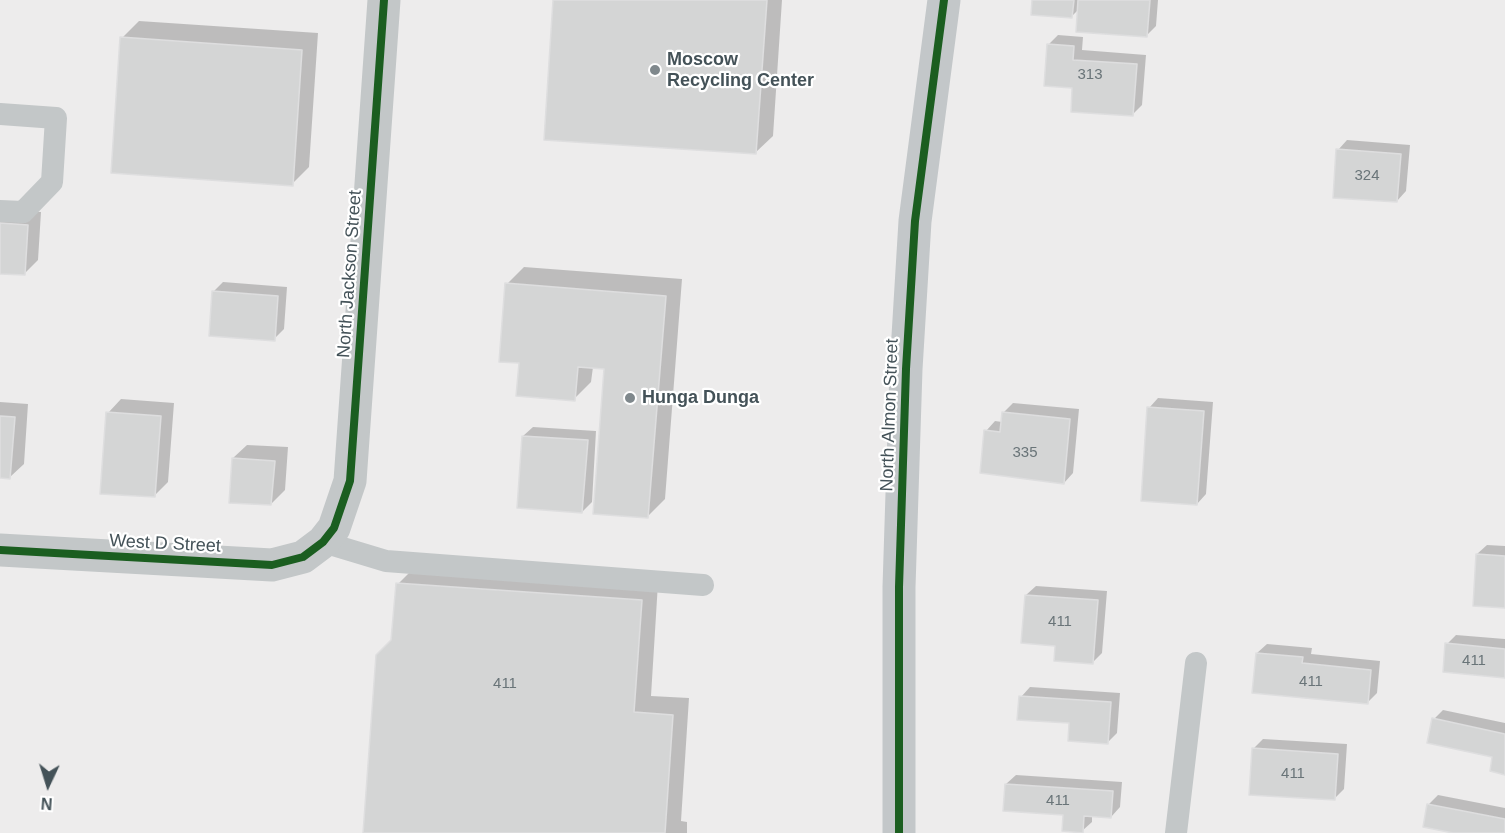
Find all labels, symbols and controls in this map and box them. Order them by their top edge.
place label: Moscow Recycling Center [667,49,814,92]
marker: Moscow Recycling Center [648,63,662,77]
house number: 313 [1077,66,1103,84]
house number: 324 [1354,167,1380,185]
street label: North Jackson Street [333,189,367,359]
street label: North Almon Street [877,338,903,492]
place label: Hunga Dunga [642,387,759,409]
marker: Hunga Dunga [623,391,637,405]
house number: 335 [1012,444,1038,462]
street label: West D Street [109,530,221,558]
house number: 411 [1048,613,1072,631]
house number: 411 [1462,652,1486,670]
house number: 411 [1299,673,1323,691]
house number: 411 [493,675,517,693]
north arrow [18,755,78,815]
house number: 411 [1281,765,1305,783]
house number: 411 [1046,792,1070,810]
text: N [40,795,53,812]

